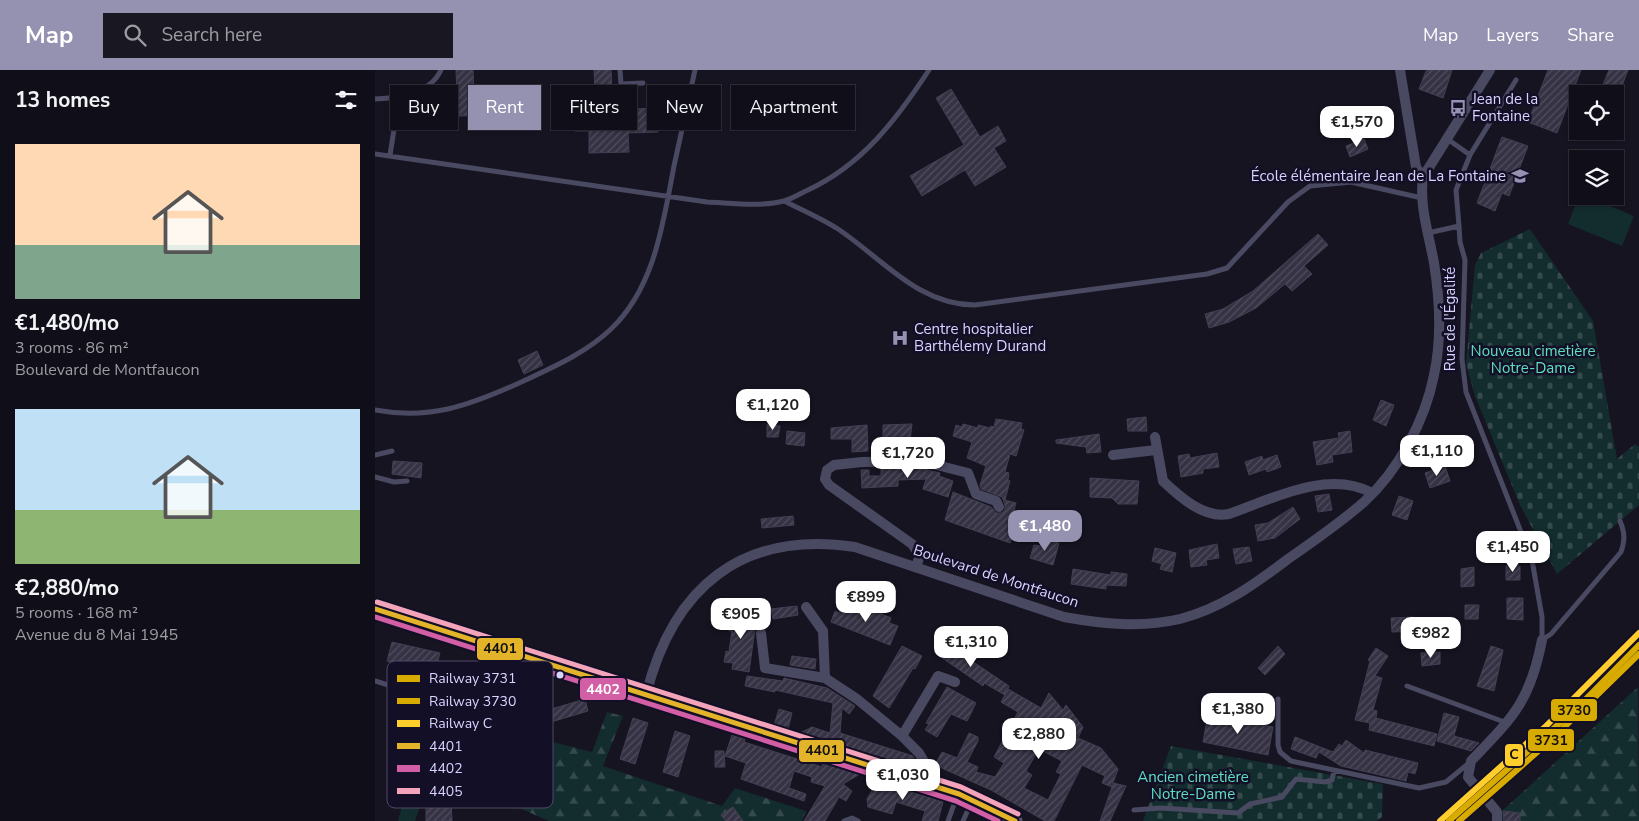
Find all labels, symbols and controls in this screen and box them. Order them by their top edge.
search box [103,13,453,58]
text: Map [25,19,73,51]
icon: search [121,21,149,49]
text: Search here [161,22,262,48]
text: Map [1423,23,1458,47]
text: Layers [1486,23,1539,47]
text: Share [1567,23,1614,47]
chip: Buy [390,85,458,130]
chip: Rent [468,85,541,130]
chip: Filters [551,85,637,130]
chip: New [647,85,721,130]
chip: Apartment [731,85,855,130]
map controls [1569,85,1624,205]
button: locate [1569,85,1624,140]
text: 13 homes [15,86,110,114]
icon: filters [332,86,360,114]
place label: Jean de la Fontaine [1471,89,1538,126]
bus stop icon: Jean de la Fontaine [1448,98,1468,118]
pin: €1,570 [1316,106,1398,148]
text: €1,570 [1331,111,1383,133]
button: layers [1569,150,1624,205]
place label: École élémentaire Jean de La Fontaine [1251,166,1506,186]
school or university icon: École élémentaire Jean de La Fontaine [1510,166,1530,186]
icon: home [143,177,233,267]
street label: Rue de l'Égalité [1440,267,1460,371]
text: €1,480/mo [15,309,119,337]
place label: Centre hospitalier Barthélemy Durand [914,319,1046,356]
hospital icon: Centre hospitalier Barthélemy Durand [890,328,910,348]
text: 3 rooms · 86 m² [15,337,128,359]
park label: Nouveau cimetière Notre-Dame [1471,341,1595,378]
text: Boulevard de Montfaucon [15,359,200,381]
pin: €1,120 [732,388,814,431]
text: €1,120 [747,394,799,416]
pin: €1,110 [1396,434,1478,477]
pin: €1,720 [867,436,949,479]
text: €1,110 [1411,440,1463,462]
icon: home [143,442,233,532]
text: €1,720 [882,442,934,464]
pin: €1,480 [1004,510,1086,552]
text: €1,480 [1019,515,1071,537]
pin: €1,450 [1472,530,1554,573]
text: €1,450 [1487,536,1539,558]
street label: Boulevard de Montfaucon [911,540,1081,612]
text: €2,880/mo [15,574,119,602]
pin: €899 [836,580,896,623]
text: €899 [847,586,885,608]
pin: €905 [711,598,771,640]
text: 5 rooms · 168 m² [15,602,138,624]
text: €905 [722,603,760,625]
pin: €982 [1401,616,1461,659]
text: €982 [1412,622,1450,644]
text: Avenue du 8 Mai 1945 [15,624,178,646]
pin: €1,310 [930,626,1012,668]
text: €1,310 [945,631,997,653]
line badge: 4401 [476,637,524,661]
text: 4401 [483,639,517,658]
legend [387,661,553,808]
text: Railway 3731 [429,669,516,688]
unlabelled marker [555,670,565,680]
line badge: 4402 [579,677,627,701]
text: 4402 [586,680,620,699]
text: Railway 3730 [429,692,516,711]
pin: €1,380 [1197,692,1279,735]
text: €1,380 [1212,698,1264,720]
line badge: 3730 [1550,698,1598,722]
text: 3730 [1557,701,1591,720]
text: Railway C [429,714,492,733]
pin: €2,880 [998,718,1080,760]
text: €2,880 [1013,723,1065,745]
line badge: 3731 [1527,728,1575,752]
text: 3731 [1534,731,1568,750]
text: 4401 [429,737,463,756]
line badge: 4401 [798,739,845,763]
text: 4401 [805,741,839,760]
line badge: C [1504,743,1524,767]
text: C [1509,745,1519,764]
pin: €1,030 [862,758,944,801]
text: 4402 [429,759,463,778]
text: €1,030 [877,764,929,786]
park label: Ancien cimetière Notre-Dame [1137,767,1249,804]
text: 4405 [429,782,463,801]

